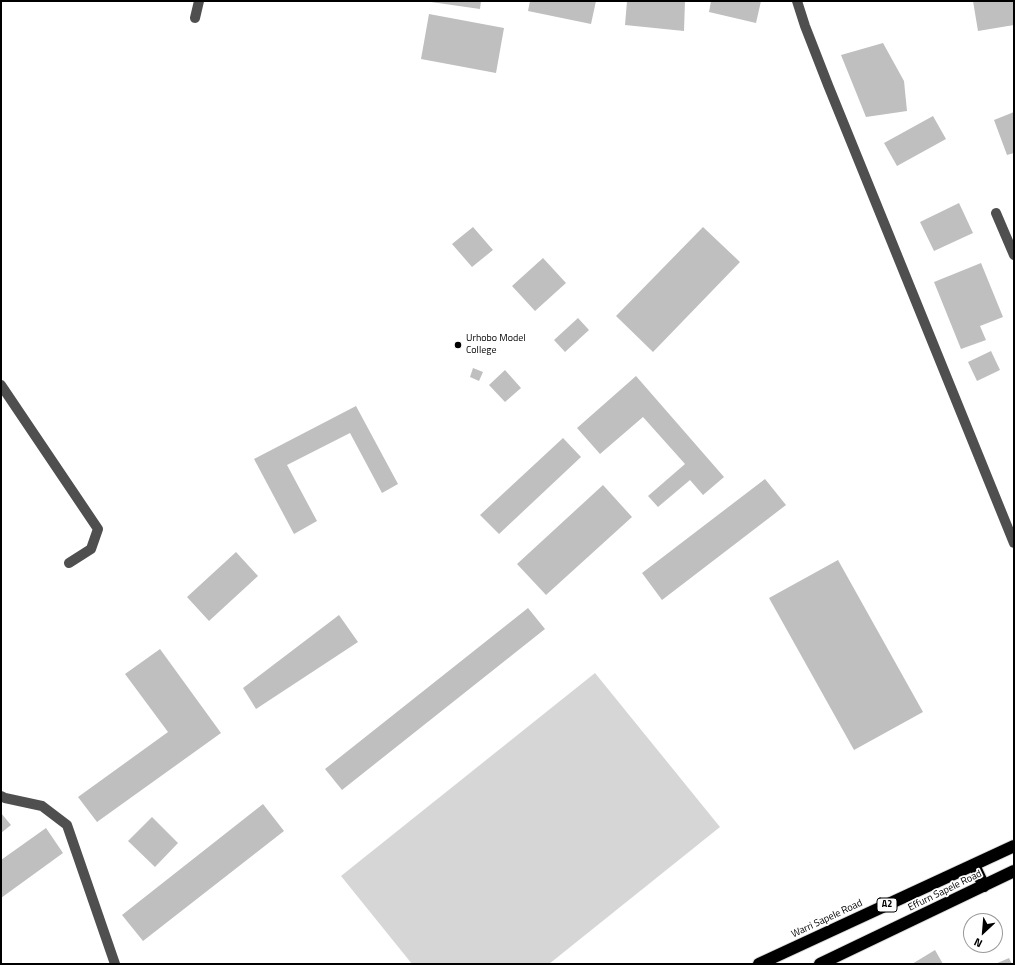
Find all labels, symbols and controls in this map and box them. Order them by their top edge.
place label: Urhobo Model College [466,333,526,356]
marker: Urhobo Model College [453,340,463,350]
street label: Effurn Sapele Road [906,868,984,914]
street label: Warri Sapele Road [790,897,864,941]
road number: A2 [877,898,897,912]
north arrow [963,913,1003,953]
text: N [971,934,985,952]

